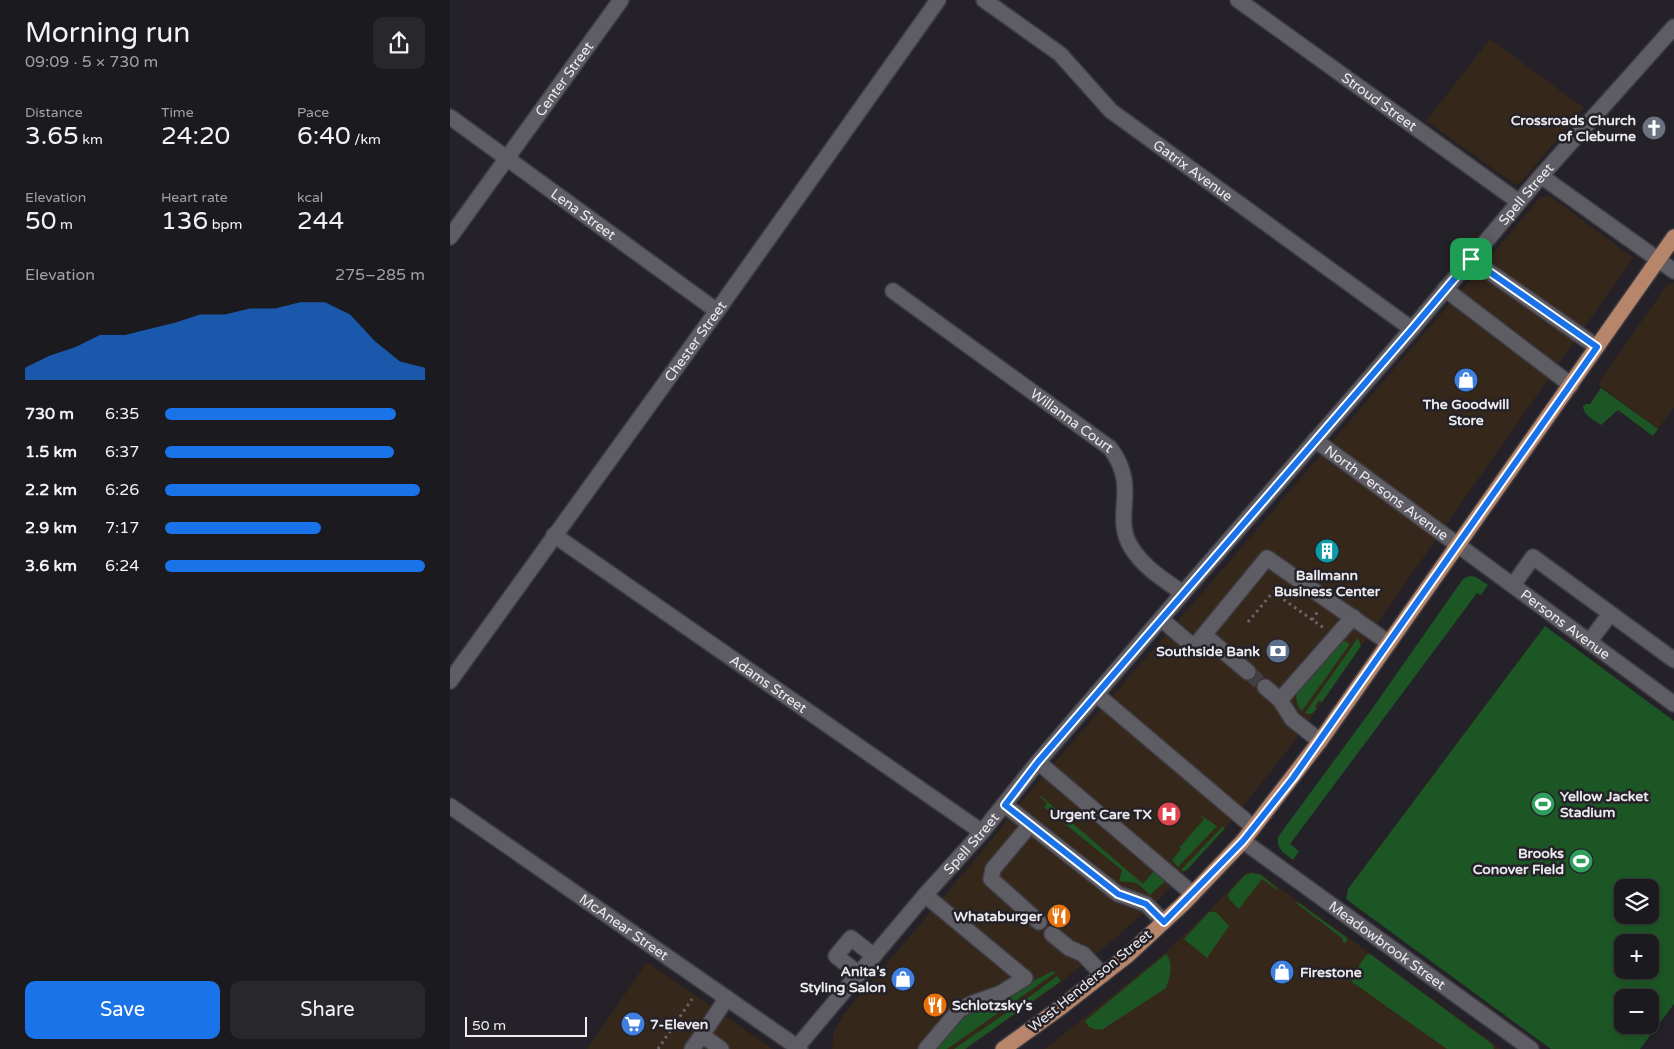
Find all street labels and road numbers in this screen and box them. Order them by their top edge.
street label: Center Street [531,38,597,120]
street label: Stroud Street [1338,69,1421,135]
street label: Gatrix Avenue [1150,136,1236,205]
street label: Spell Street [1495,159,1557,229]
street label: Lena Street [548,185,620,244]
street label: Chester Street [660,297,730,385]
street label: Willanna Court [1027,385,1117,457]
street label: North Persons Avenue [1322,442,1452,544]
street label: Persons Avenue [1517,586,1614,663]
street label: Adams Street [726,651,811,717]
street label: Spell Street [940,809,1003,878]
street label: McAnear Street [576,890,672,964]
street label: Meadowbrook Street [1326,897,1450,993]
street label: West Henderson Street [1025,926,1155,1036]

